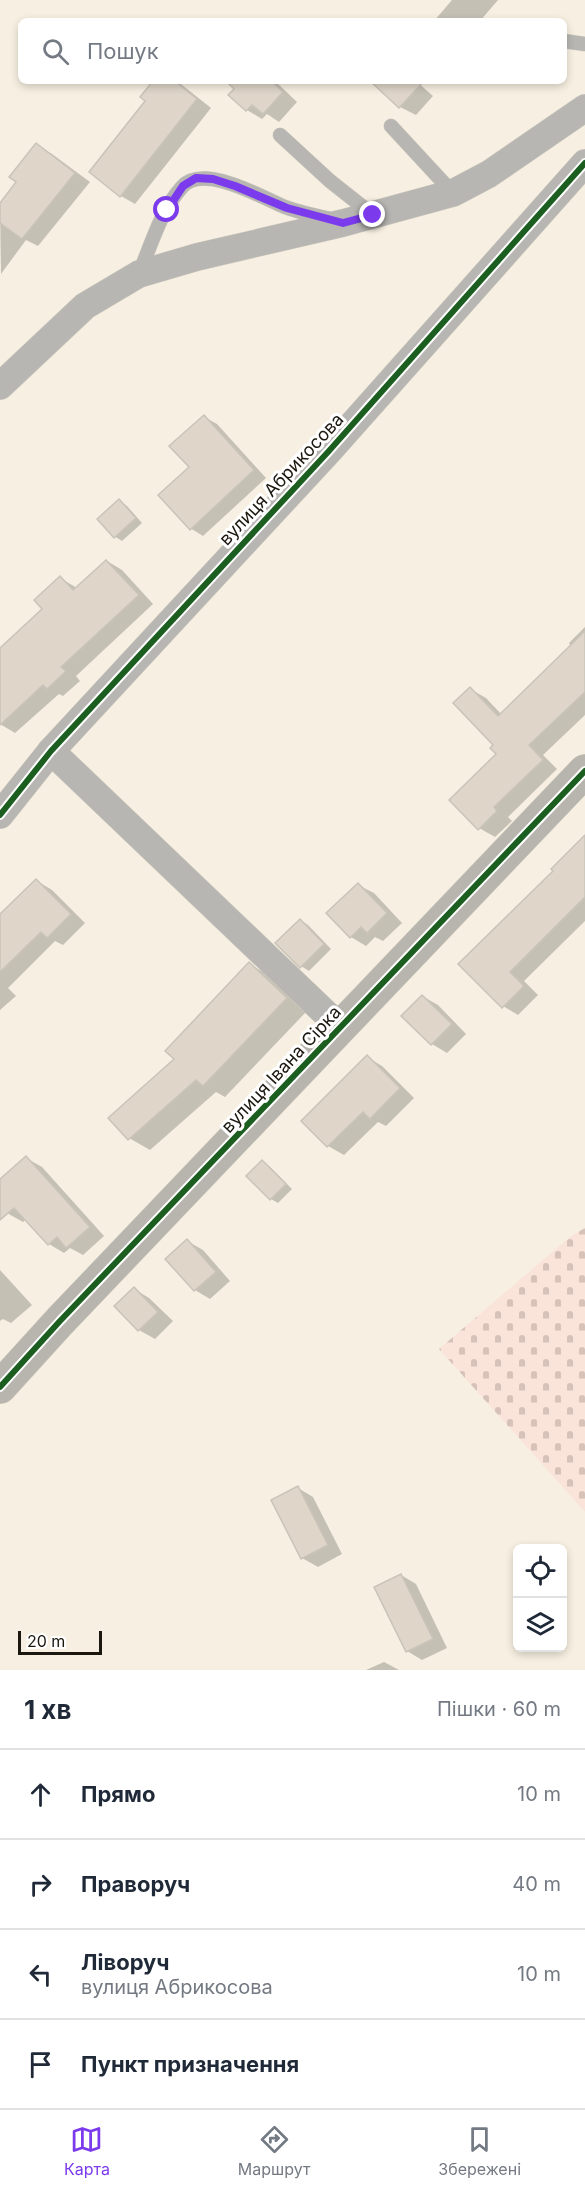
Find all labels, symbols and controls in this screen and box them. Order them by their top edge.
search box [18,18,567,84]
icon: search [39,35,72,68]
text: Пошук [87,38,159,64]
route start [153,196,179,222]
route end [359,201,385,227]
street label: вулиця Абрикосова [214,409,348,549]
street label: вулиця Івана Сірка [217,1001,345,1137]
map controls [513,1544,567,1652]
button: locate [513,1544,567,1598]
button: layers [513,1598,567,1652]
scale bar [18,1628,102,1656]
text: 20 m [27,1631,65,1651]
text: 1 хв [24,1694,71,1725]
text: Пішки · 60 m [437,1697,561,1721]
icon: ahead [24,1778,57,1811]
text: Прямо [81,1781,155,1807]
text: 10 m [517,1782,561,1806]
icon: right [24,1868,57,1901]
text: Праворуч [81,1871,190,1897]
text: 40 m [512,1872,561,1896]
text: Ліворуч [81,1949,169,1975]
icon: left [24,1958,57,1991]
text: 10 m [517,1962,561,1986]
text: вулиця Абрикосова [81,1975,273,1999]
icon: arrive [24,2048,57,2081]
text: Пункт призначення [81,2051,299,2077]
tab: Карта [64,2123,110,2179]
tab: Маршрут [238,2123,310,2179]
tab: Збережені [438,2123,521,2179]

